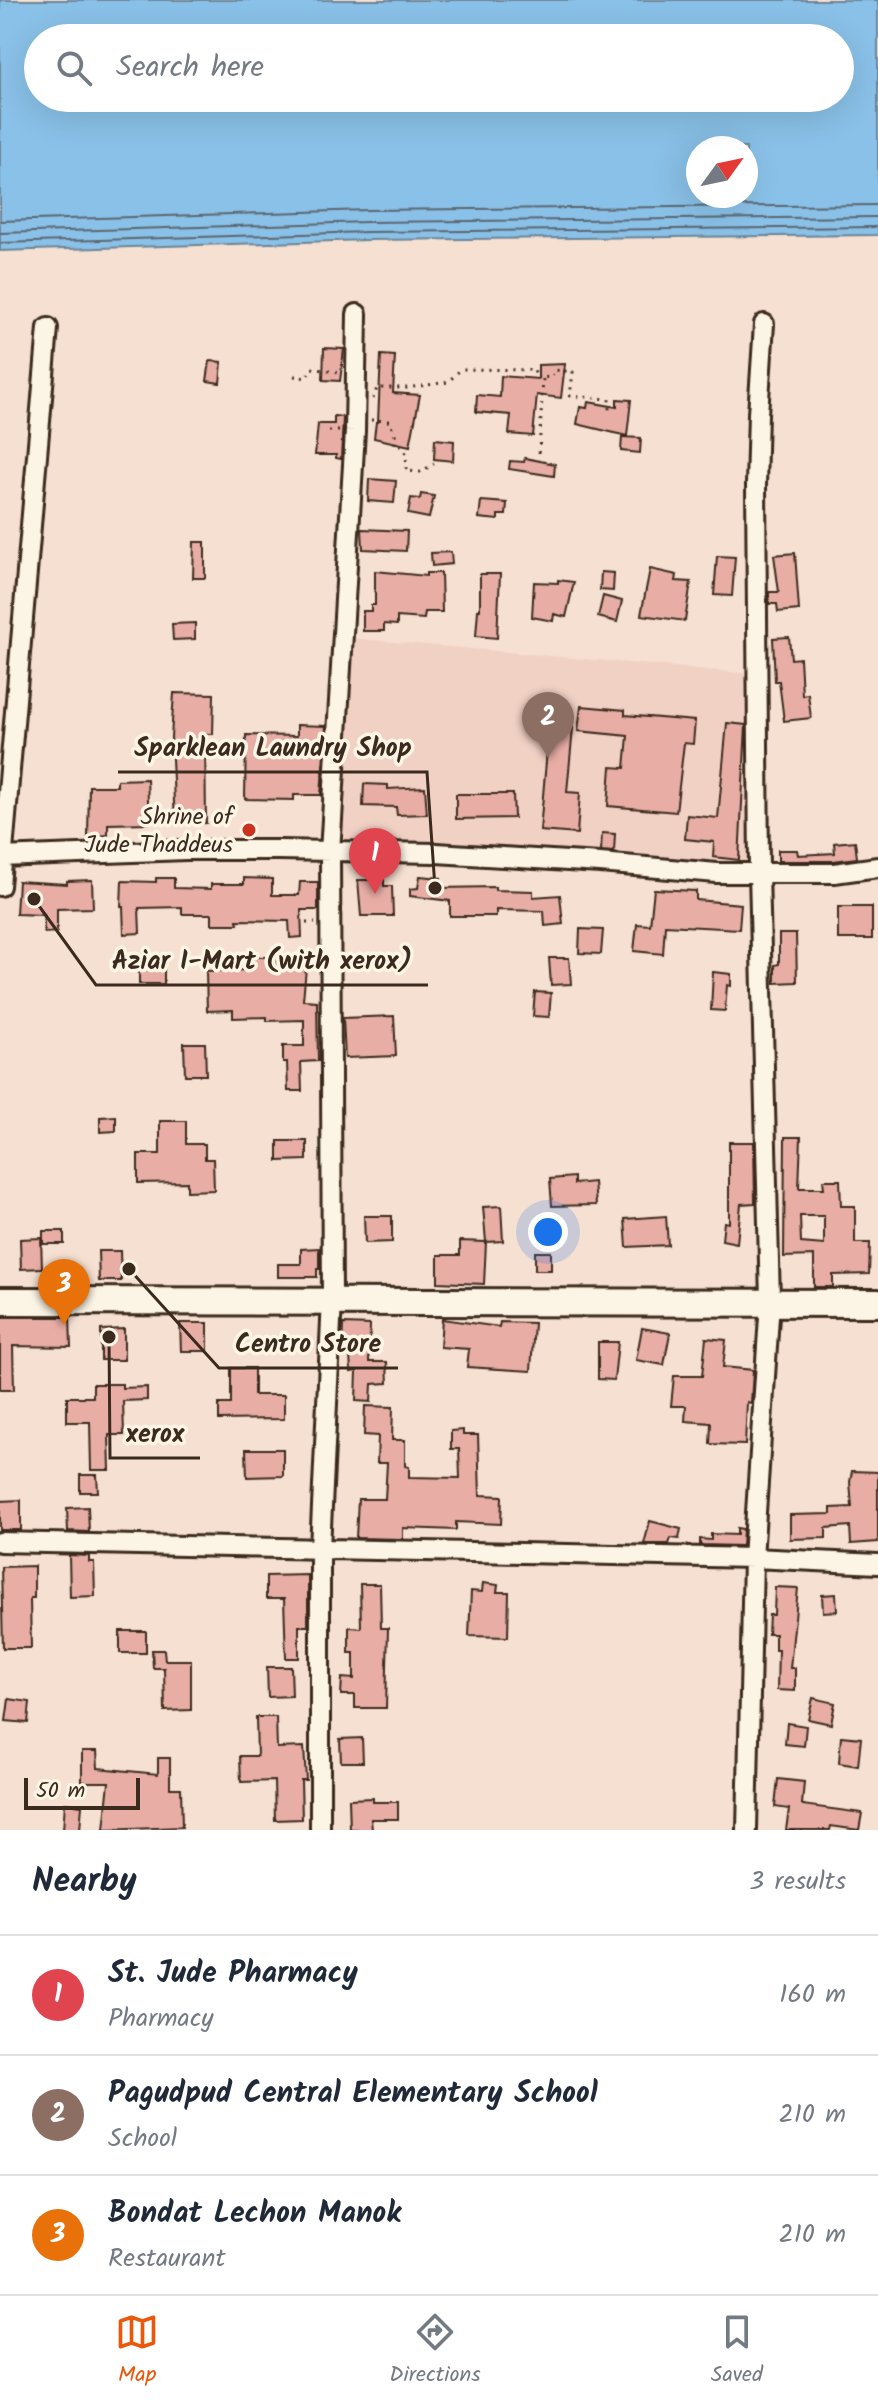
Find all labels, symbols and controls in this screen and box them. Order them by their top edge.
search box [24,24,854,112]
text: Search here [116,44,264,92]
icon: search [52,46,96,90]
north arrow [686,136,758,208]
pin: 2 [522,692,574,758]
callout: Sparklean Laundry Shop [118,722,427,772]
text: Sparklean Laundry Shop [134,728,412,770]
place label: Shrine of Jude Thaddeus [84,798,236,865]
marker: Shrine of Jude Thaddeus [240,821,258,839]
pin: 1 [349,828,401,894]
callout: Aziar I-Mart (with xerox) [96,935,428,985]
text: Aziar I-Mart (with xerox) [112,941,412,983]
your location [528,1212,568,1252]
pin: 3 [38,1259,90,1325]
callout: Centro Store [219,1318,398,1368]
text: Centro Store [235,1324,381,1366]
callout: xerox [110,1408,200,1458]
text: xerox [126,1414,185,1456]
scale bar [24,1774,140,1810]
text: 50 m [36,1774,85,1809]
text: Nearby [32,1855,137,1909]
text: 3 results [749,1861,846,1903]
text: St. Jude Pharmacy [108,1950,358,1998]
text: 1 [54,1974,62,2016]
text: 160 m [779,1974,846,2016]
text: Pharmacy [108,1998,214,2040]
text: Pagudpud Central Elementary School [108,2070,598,2118]
text: 2 [50,2094,66,2136]
text: 210 m [779,2094,846,2136]
text: School [108,2118,177,2160]
text: Bondat Lechon Manok [108,2190,401,2238]
text: 3 [51,2214,65,2256]
text: 210 m [779,2214,846,2256]
text: Restaurant [108,2238,225,2280]
tab: Map [115,2310,159,2393]
tab: Directions [389,2310,481,2393]
tab: Saved [711,2310,763,2393]

